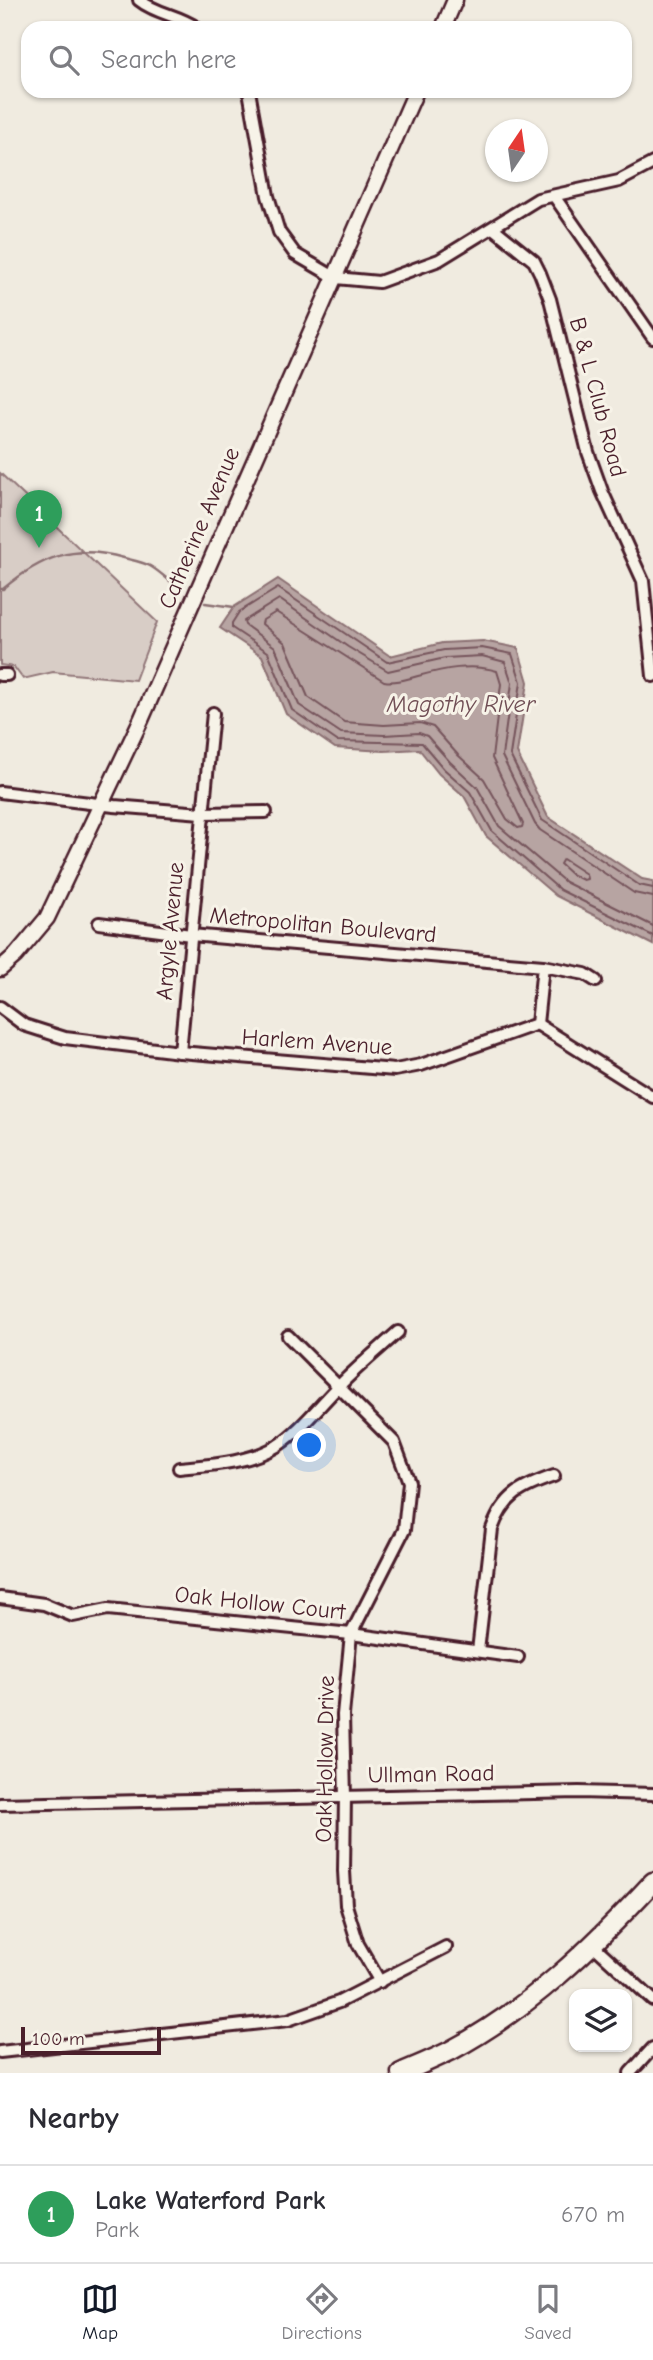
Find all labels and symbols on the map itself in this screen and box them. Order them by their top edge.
north arrow [485,119,548,182]
street label: B & L Club Road [564,314,632,480]
street label: Catherine Avenue [153,443,245,613]
pin: 1 [16,490,62,548]
water label: Magothy River [386,690,537,718]
street label: Argyle Avenue [151,861,189,1001]
street label: Metropolitan Boulevard [209,902,437,948]
street label: Harlem Avenue [241,1023,393,1061]
your location [292,1428,326,1462]
street label: Oak Hollow Court [173,1581,348,1626]
street label: Oak Hollow Drive [310,1675,340,1843]
street label: Ullman Road [367,1759,495,1789]
scale bar [21,2024,161,2056]

